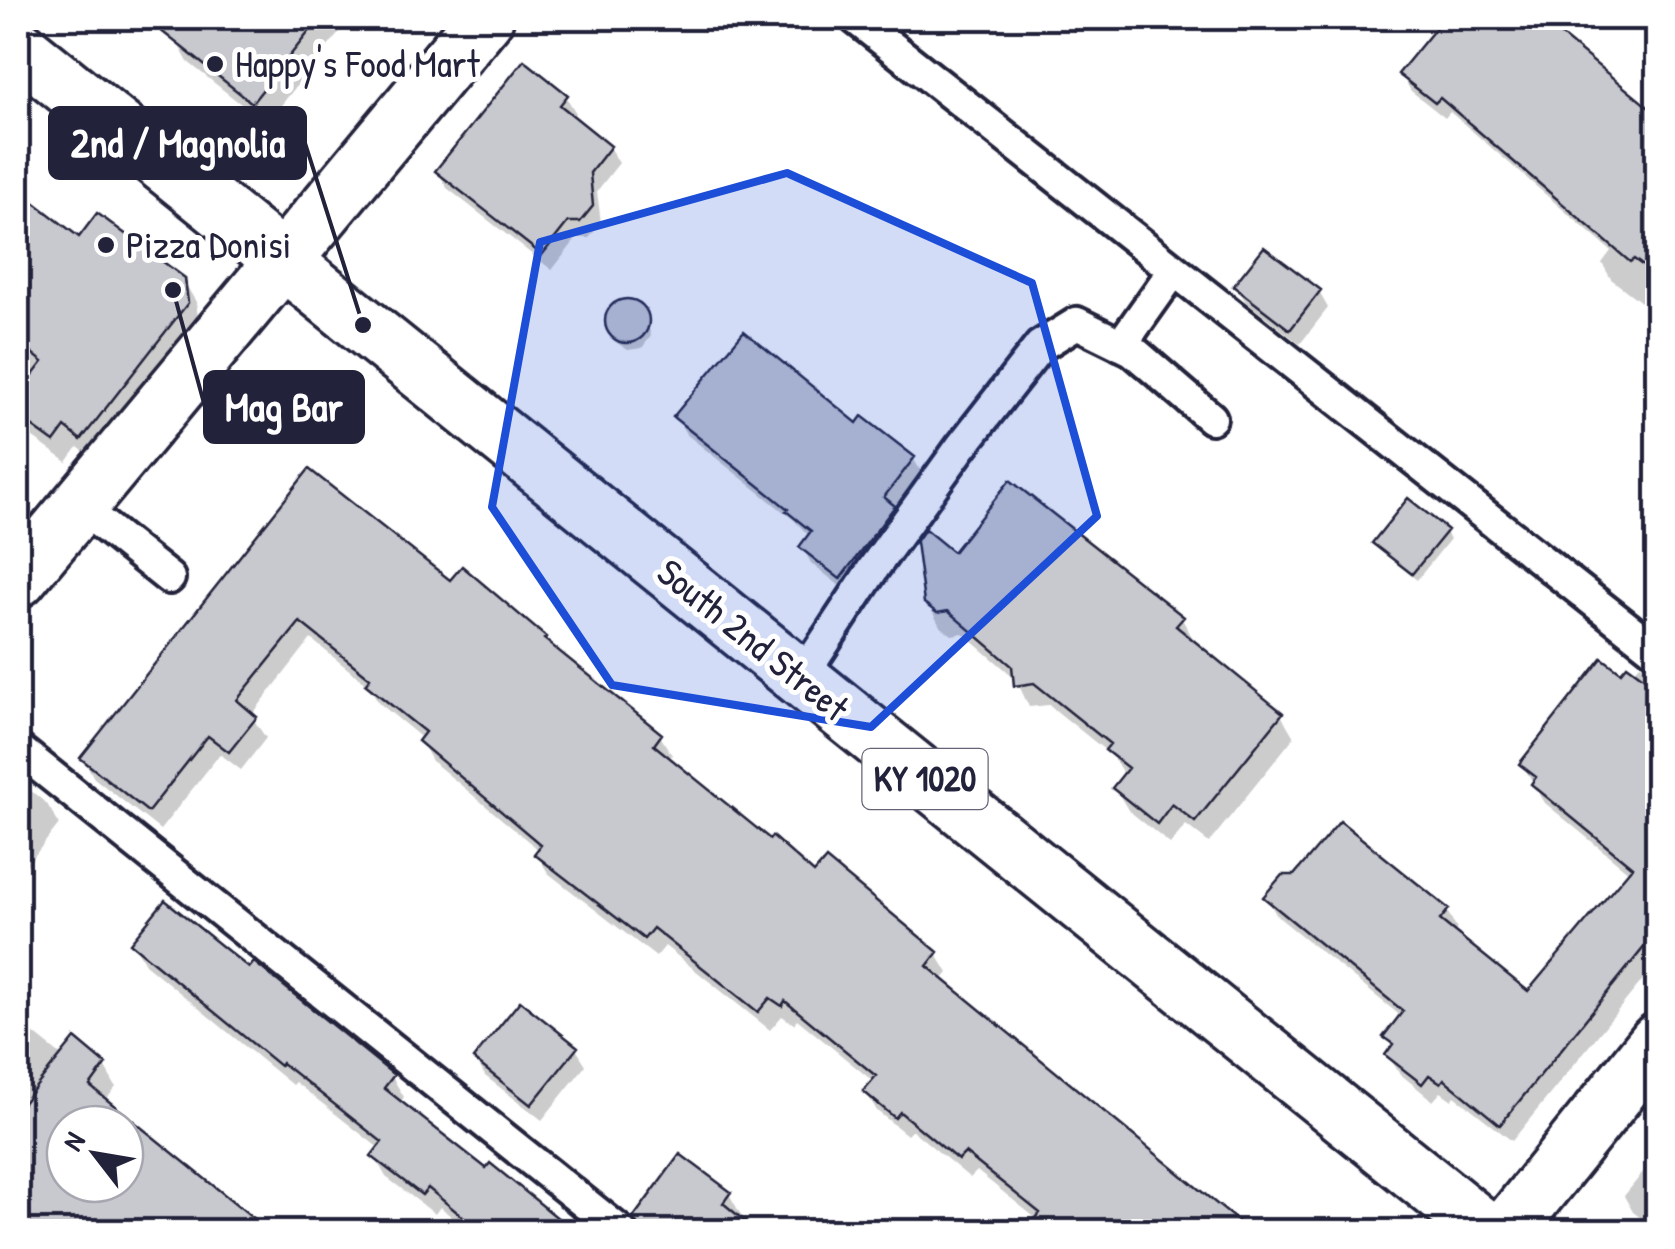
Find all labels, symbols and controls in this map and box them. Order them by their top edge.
place label: Happy's Food Mart [235,37,480,89]
marker: Happy's Food Mart [204,53,226,75]
callout: 2nd / Magnolia [50,108,305,178]
text: 2nd / Magnolia [71,115,286,171]
place label: Pizza Donisi [126,218,291,270]
marker: Pizza Donisi [95,234,117,256]
callout: Mag Bar [205,372,363,442]
text: Mag Bar [225,379,344,435]
street label: South 2nd Street [647,546,861,733]
road number: KY 1020 [862,749,988,809]
north arrow [45,1104,145,1204]
text: N [53,1125,94,1157]

